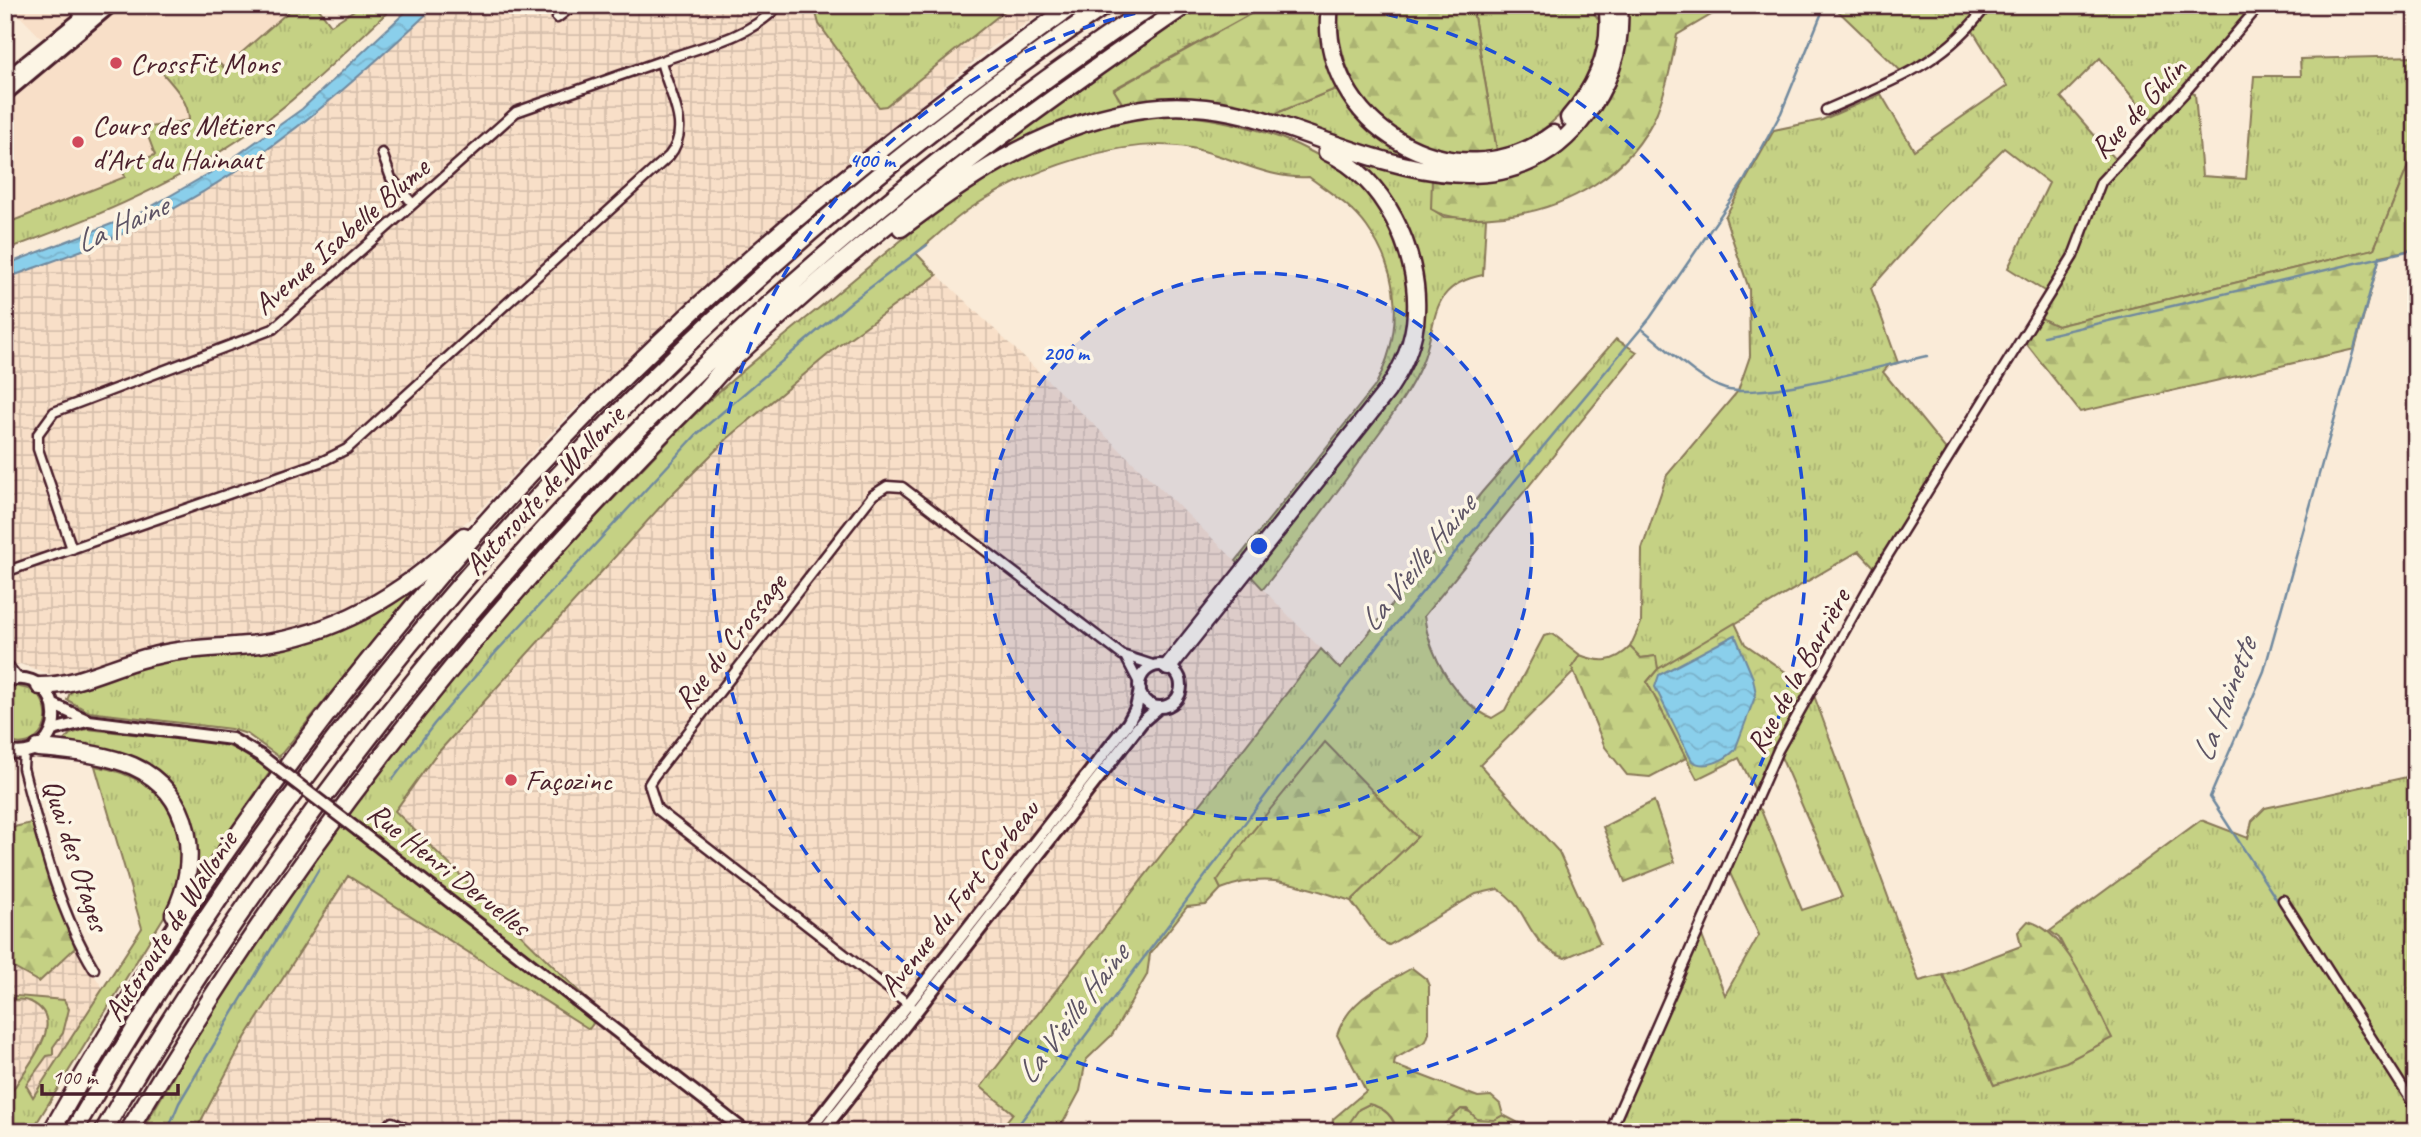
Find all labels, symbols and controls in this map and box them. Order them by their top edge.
place label: CrossFit Mons [130,44,281,82]
street label: Rue de Ghlin [2082,48,2195,166]
marker: CrossFit Mons [108,55,124,71]
place label: Cours des Métiers d'Art du Hainaut [92,106,276,178]
marker: Cours des Métiers d'Art du Hainaut [70,134,86,150]
street label: Avenue Isabelle Blume [245,147,439,323]
text: 400 m [849,147,897,173]
water label: La Haine [68,184,178,262]
text: 200 m [1043,340,1091,366]
street label: Autoroute de Wallonie [455,395,634,583]
water label: La Vieille Haine [1349,483,1488,640]
centre of rings [1247,534,1271,558]
street label: Rue du Crossage [665,564,796,716]
street label: Rue de la Barrière [1737,580,1860,760]
water label: La Hainette [2182,628,2268,767]
place label: Façozinc [525,761,613,799]
marker: Façozinc [503,772,519,788]
street label: Quai des Otages [34,774,119,938]
street label: Avenue du Fort Corbeau [870,790,1049,1004]
street label: Rue Henri Deruelles [360,794,540,946]
street label: Autoroute de Wallonie [94,822,247,1028]
water label: La Vieille Haine [1006,932,1141,1092]
scale bar [42,1053,178,1097]
text: 100 m [52,1064,99,1090]

